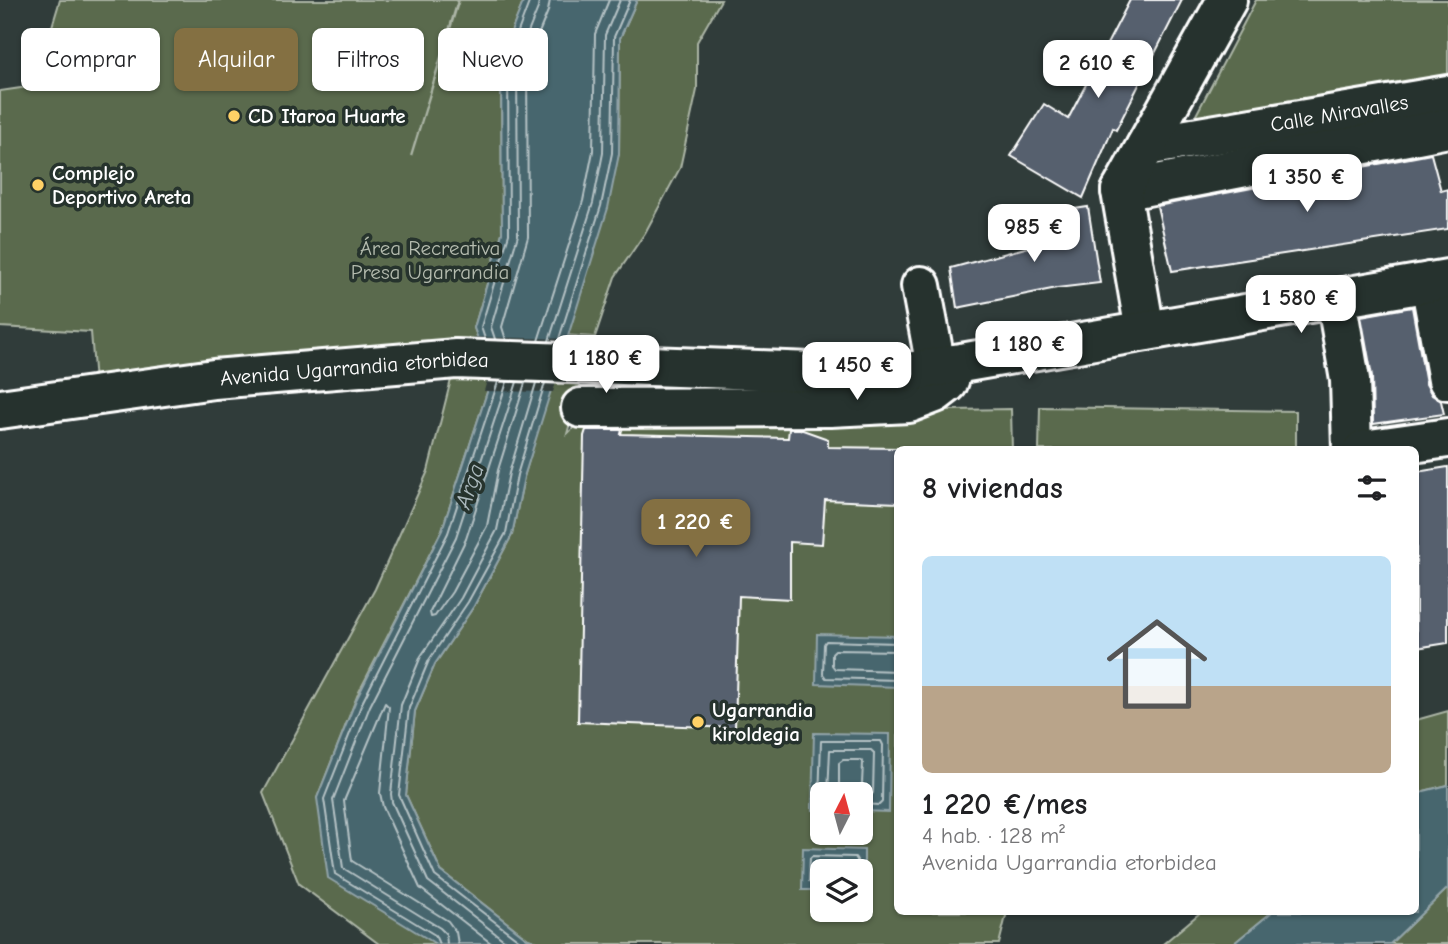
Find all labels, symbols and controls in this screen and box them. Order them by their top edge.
chip: Comprar [21,28,160,91]
chip: Alquilar [174,28,298,91]
chip: Filtros [312,28,424,91]
chip: Nuevo [438,28,548,91]
pin: 2 610 € [1033,41,1163,100]
text: 2 610 € [1059,49,1137,76]
street label: Calle Miravalles [1269,90,1410,137]
place label: CD Itaroa Huarte [248,104,406,128]
marker: CD Itaroa Huarte [226,108,242,124]
pin: 1 350 € [1242,154,1372,214]
place label: Complejo Deportivo Areta [52,161,191,209]
text: 1 350 € [1268,163,1346,190]
marker: Complejo Deportivo Areta [30,177,46,193]
pin: 985 € [985,204,1083,264]
text: 985 € [1004,213,1064,240]
park label: Área Recreativa Presa Ugarrandia [351,236,509,284]
pin: 1 580 € [1236,276,1366,335]
text: 1 580 € [1262,284,1340,311]
pin: 1 180 € [964,322,1094,381]
text: 1 180 € [991,330,1067,357]
pin: 1 180 € [541,336,671,395]
pin: 1 450 € [792,342,922,402]
text: 1 180 € [568,344,644,371]
street label: Avenida Ugarrandia etorbidea [219,347,489,390]
text: 1 450 € [818,351,896,378]
water label: Arga [449,460,490,513]
icon: filters [1353,469,1391,507]
text: 8 viviendas [922,471,1063,506]
pin: 1 220 € [631,500,761,559]
text: 1 220 € [657,508,735,535]
icon: home [1094,601,1220,727]
place label: Ugarrandia kiroldegia [712,698,813,746]
marker: Ugarrandia kiroldegia [690,714,706,730]
north arrow [810,782,873,845]
map controls [810,782,873,922]
text: 1 220 €/mes [922,787,1087,822]
text: 4 hab. · 128 m² [922,822,1065,849]
text: Avenida Ugarrandia etorbidea [922,849,1217,876]
button: layers [810,859,873,922]

